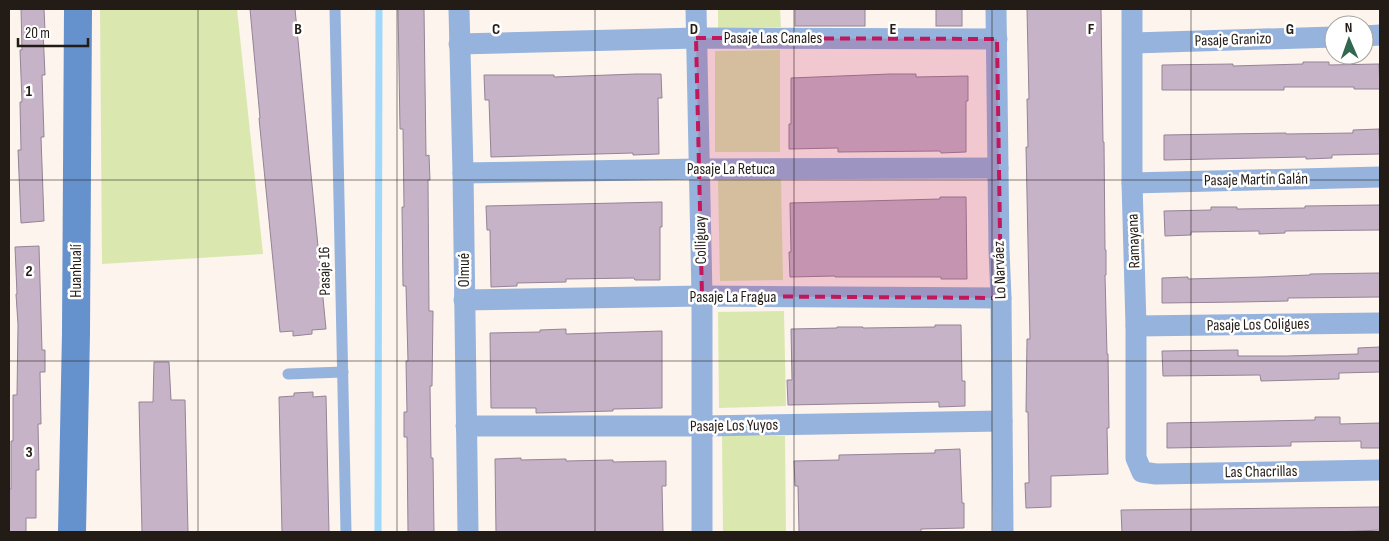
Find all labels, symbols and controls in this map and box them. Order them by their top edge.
scale bar [18,15,88,47]
north arrow [1324,15,1374,65]
text: N [1345,19,1353,36]
text: B [294,20,302,39]
text: C [492,20,500,39]
text: D [690,20,698,39]
text: E [890,20,897,39]
text: F [1088,20,1095,39]
text: G [1286,20,1294,39]
text: 20 m [25,24,50,43]
street label: Pasaje Las Canales [724,29,823,48]
street label: Pasaje Granizo [1194,29,1272,51]
text: 1 [26,82,33,101]
street label: Pasaje La Retuca [687,160,775,179]
street label: Pasaje Martín Galán [1204,170,1308,190]
street label: Ramayana [1124,213,1144,269]
street label: Colliguay [691,215,711,265]
street label: Lo Narváez [989,240,1011,299]
street label: Huanhualí [67,244,86,298]
street label: Pasaje 16 [315,246,335,296]
street label: Olmué [455,253,474,287]
text: 2 [25,262,33,281]
street label: Pasaje La Fragua [690,288,776,307]
street label: Pasaje Los Coligues [1206,315,1310,335]
street label: Pasaje Los Yuyos [690,416,779,436]
text: 3 [25,443,33,462]
street label: Las Chacrillas [1224,462,1298,482]

